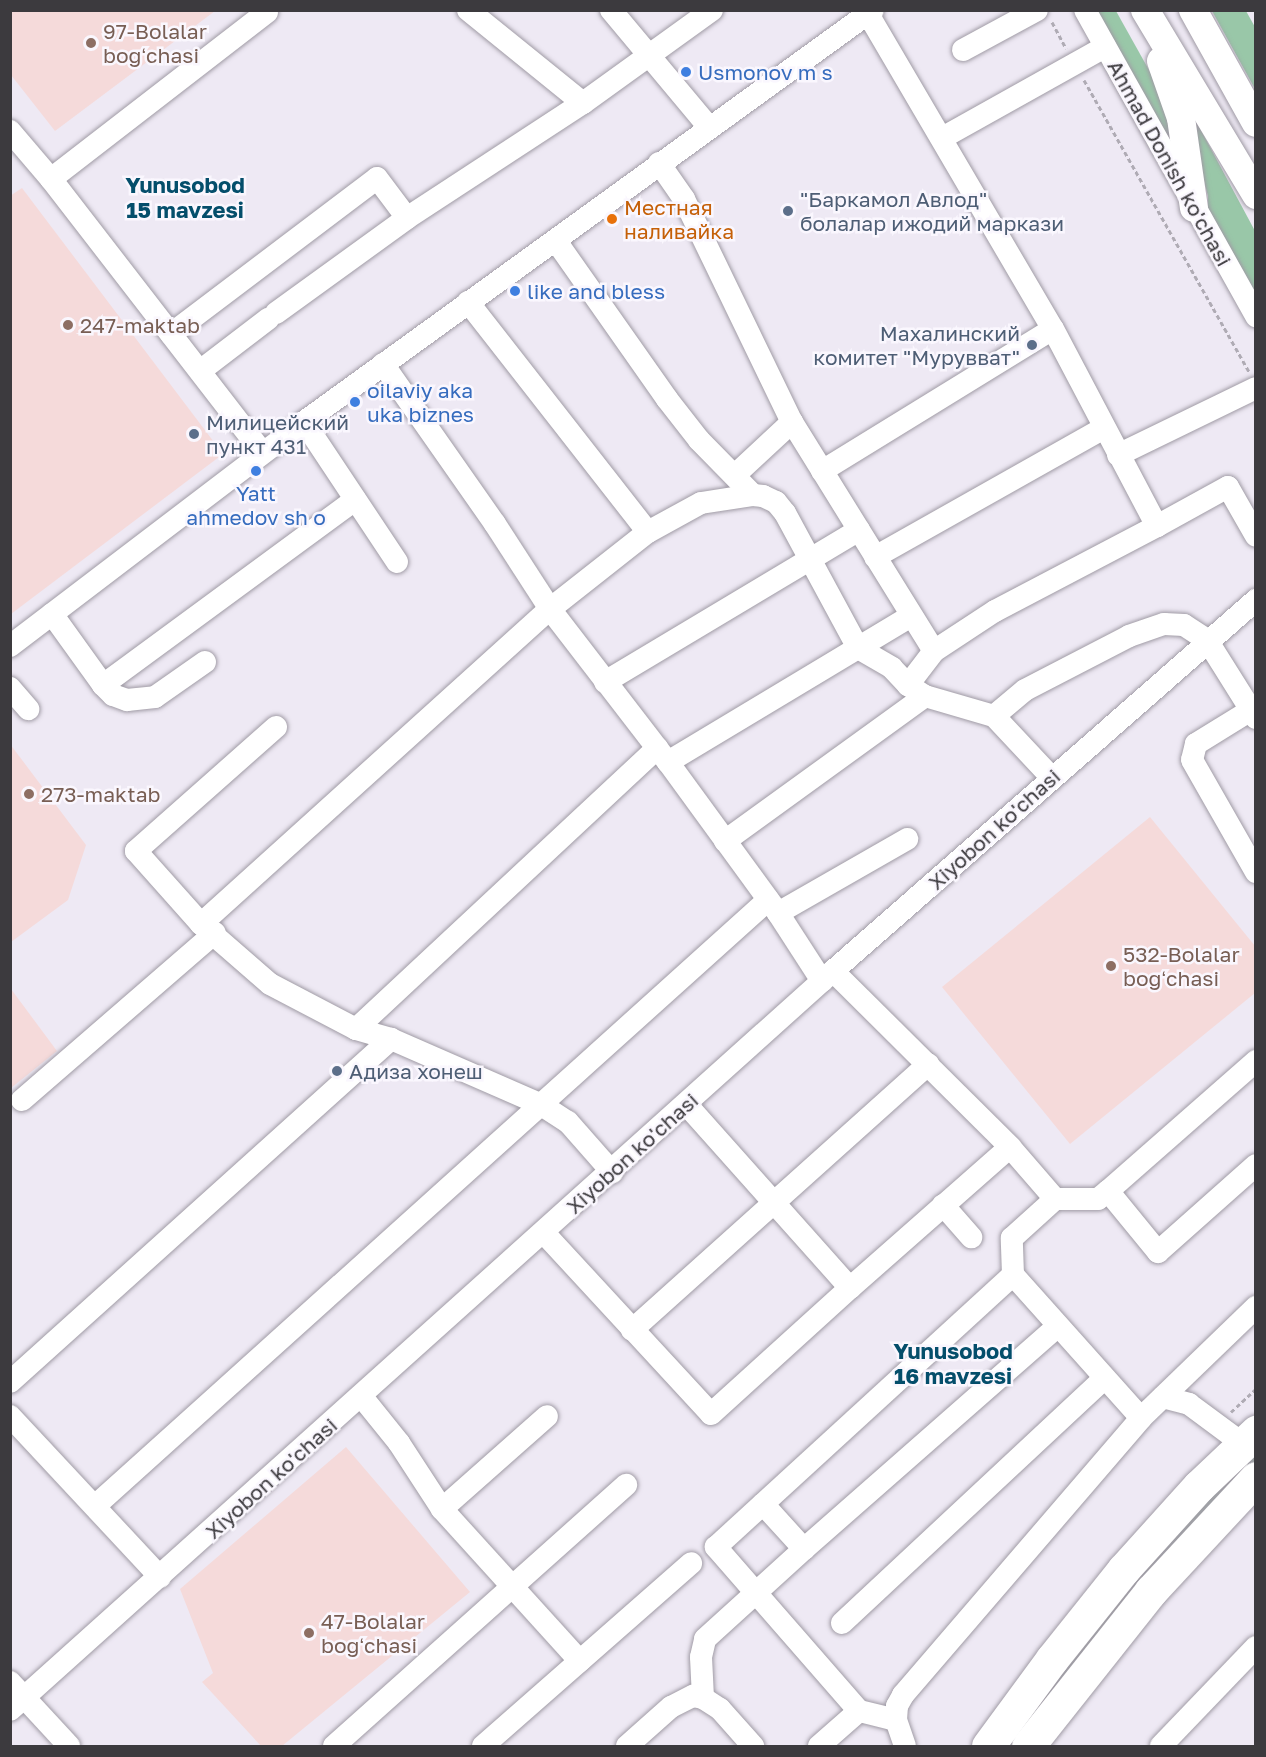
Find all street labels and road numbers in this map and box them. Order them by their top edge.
street label: Ahmad Donish ko'chasi [1103,55,1237,271]
street label: Xiyobon ko'chasi [923,763,1065,895]
street label: Xiyobon ko'chasi [561,1087,703,1219]
street label: Xiyobon ko'chasi [200,1412,342,1544]

